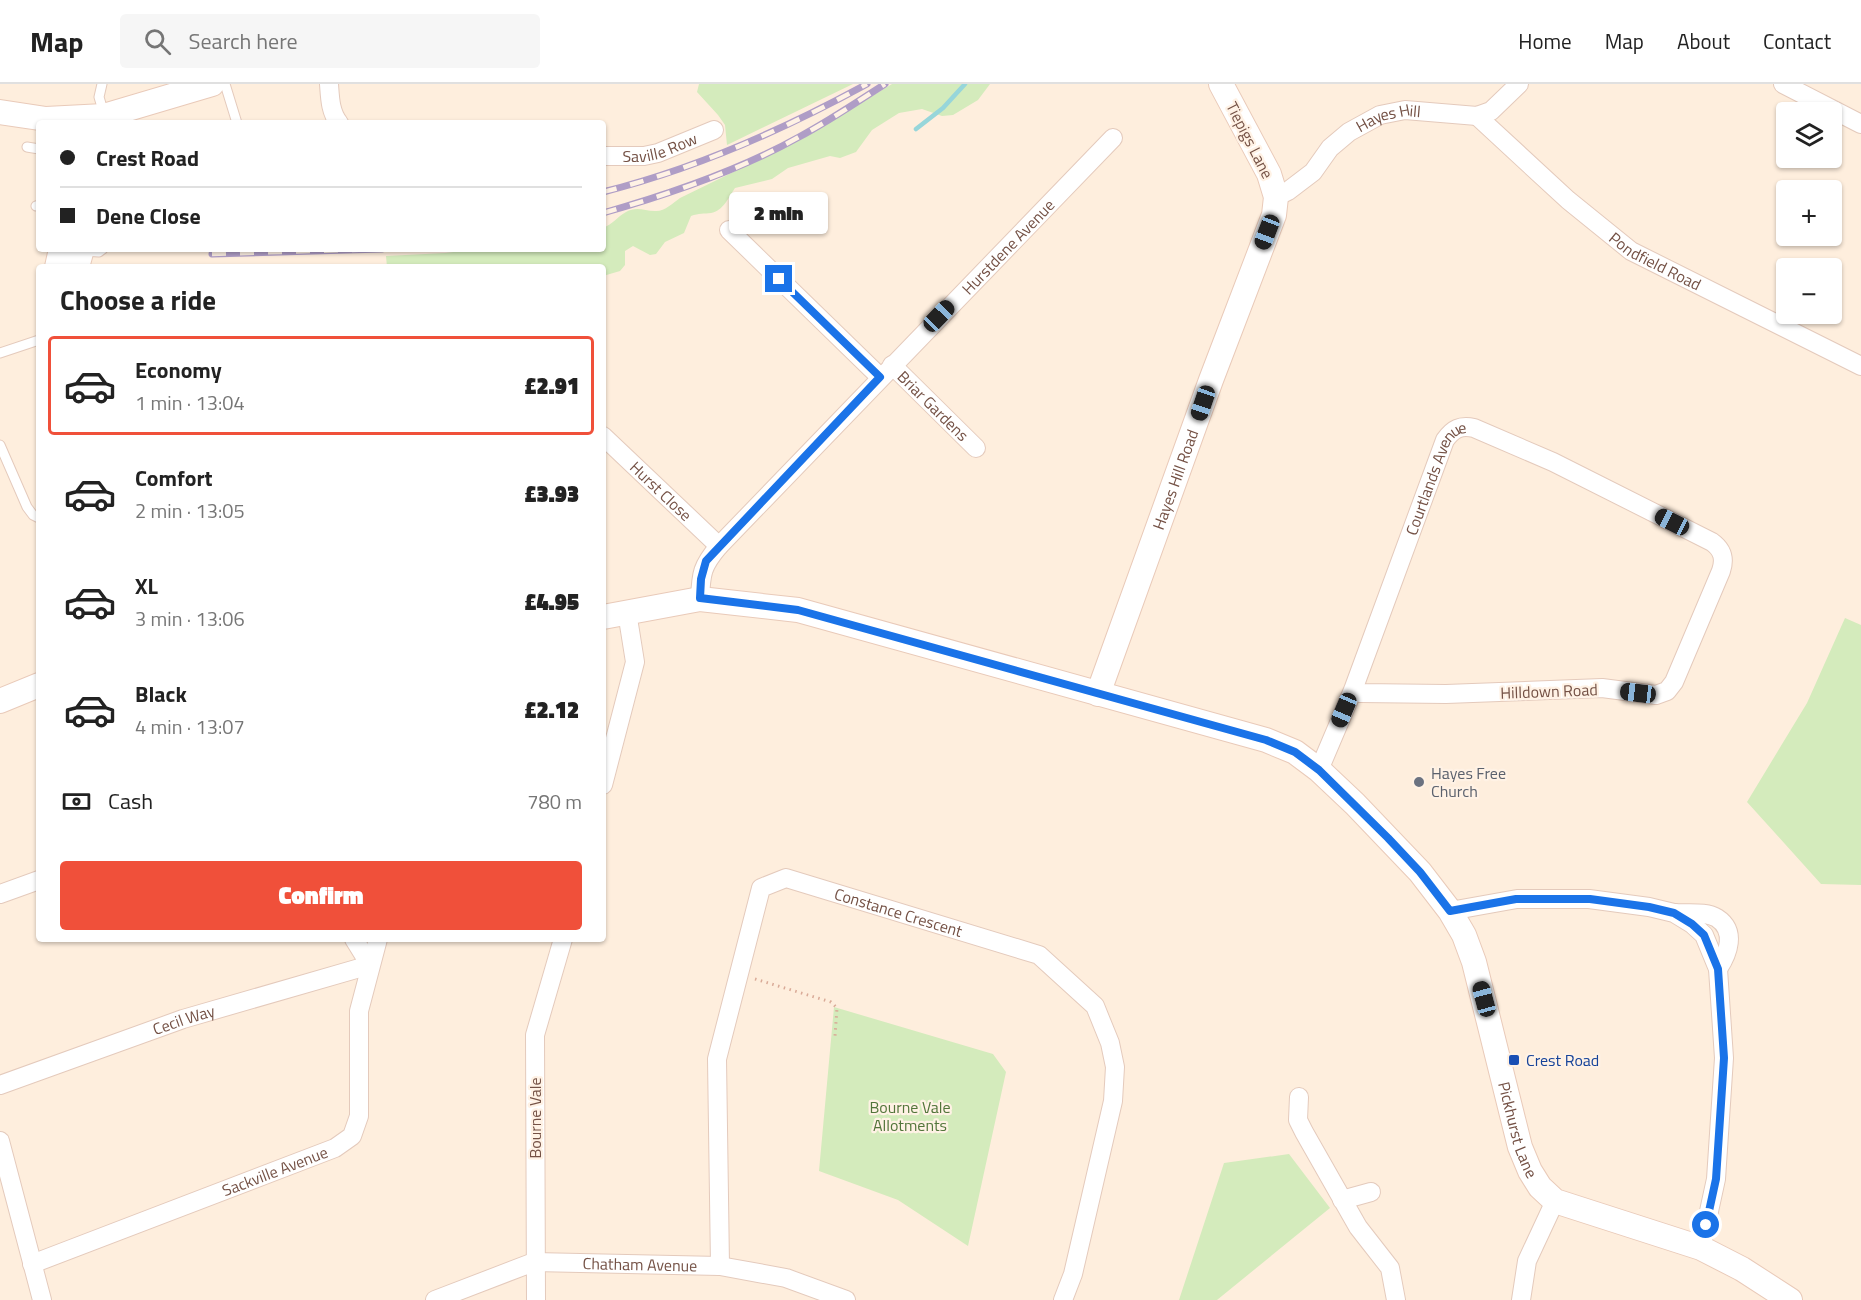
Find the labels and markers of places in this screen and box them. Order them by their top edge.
place label: Hayes Free Church [1431,761,1506,803]
marker: Hayes Free Church [1412,775,1426,789]
place label: Crest Road [1526,1048,1599,1072]
marker: Crest Road [1507,1053,1521,1067]

